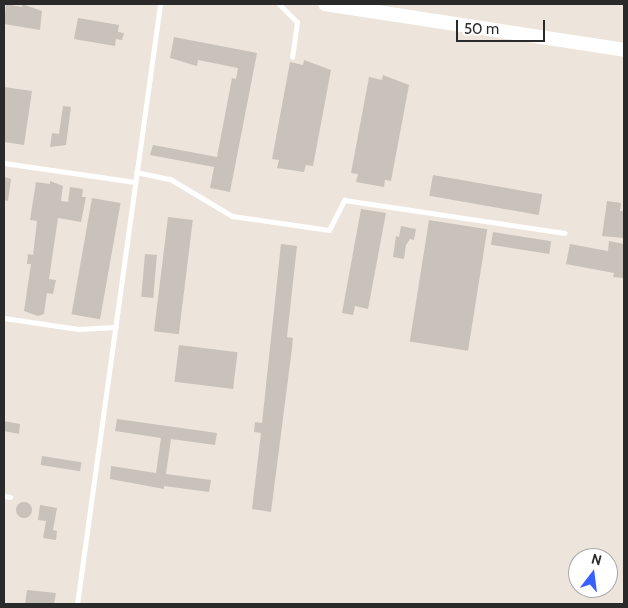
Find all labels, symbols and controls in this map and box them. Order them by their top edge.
scale bar [458,10,547,42]
text: 50 m [464,20,499,38]
north arrow [568,548,618,598]
text: N [590,550,604,569]

